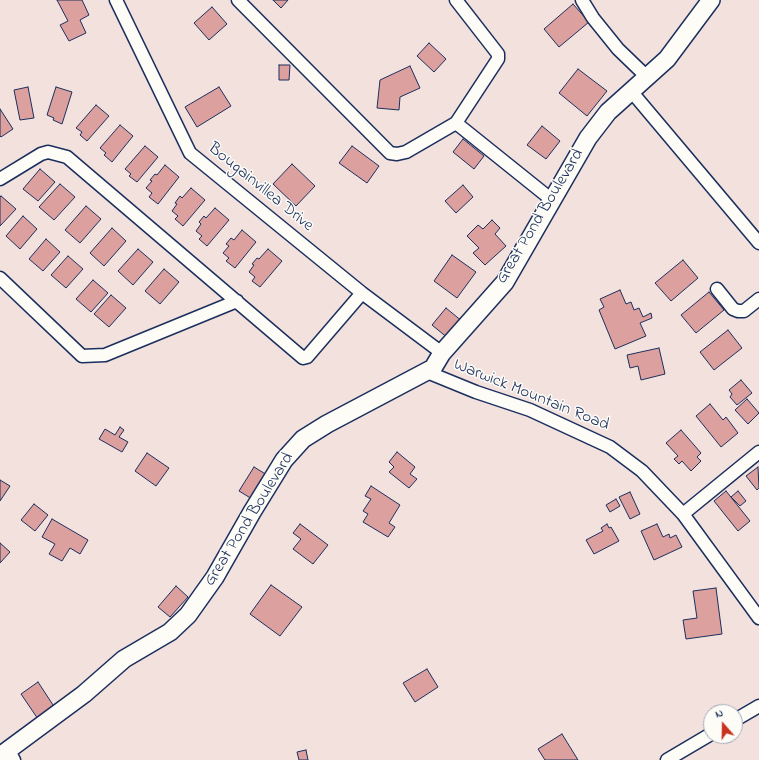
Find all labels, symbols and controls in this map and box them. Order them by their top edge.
street label: Bougainvillea Drive [203,139,317,237]
street label: Great Pond Boulevard [493,146,589,288]
street label: Warwick Mountain Road [450,355,612,437]
street label: Great Pond Boulevard [201,449,299,591]
north arrow [703,704,743,744]
text: N [713,705,725,722]

